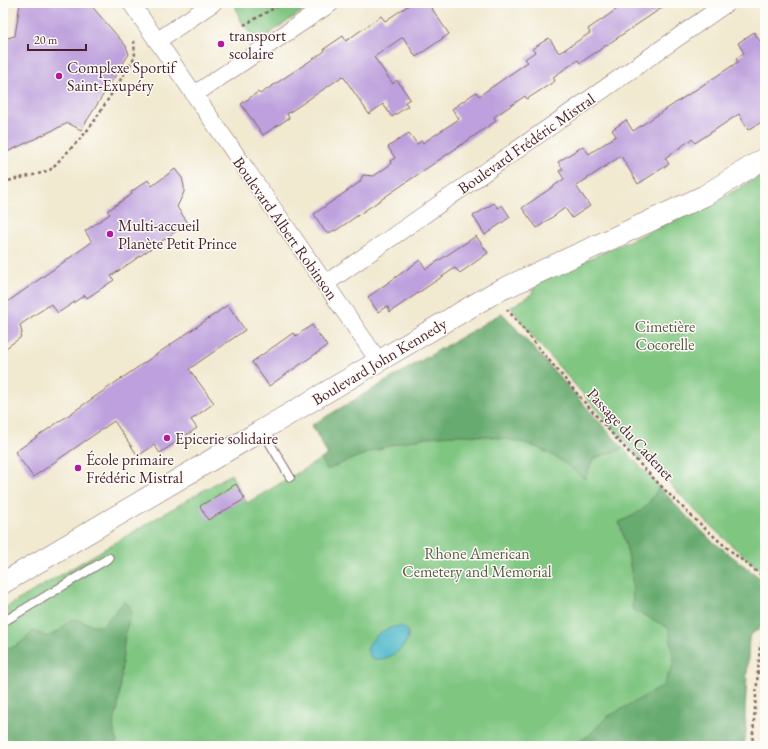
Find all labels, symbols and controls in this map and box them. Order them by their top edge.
place label: transport scolaire [229,25,286,64]
scale bar [28,26,86,52]
text: 20 m [34,32,58,48]
marker: transport scolaire [216,39,226,49]
place label: Complexe Sportif Saint-Exupéry [67,57,178,96]
marker: Complexe Sportif Saint-Exupéry [54,71,64,81]
street label: Boulevard Frédéric Mistral [454,88,599,199]
street label: Boulevard Albert Robinson [228,153,343,304]
place label: Multi-accueil Planète Petit Prince [118,215,237,254]
marker: Multi-accueil Planète Petit Prince [105,229,115,239]
street label: Boulevard John Kennedy [308,312,451,410]
park label: Cimetière Cocorelle [635,316,695,355]
street label: Passage du Cadenet [582,384,679,485]
place label: Epicerie solidaire [175,428,278,449]
marker: Epicerie solidaire [162,433,172,443]
place label: École primaire Frédéric Mistral [86,449,183,488]
marker: École primaire Frédéric Mistral [73,463,83,473]
park label: Rhone American Cemetery and Memorial [402,543,552,582]

